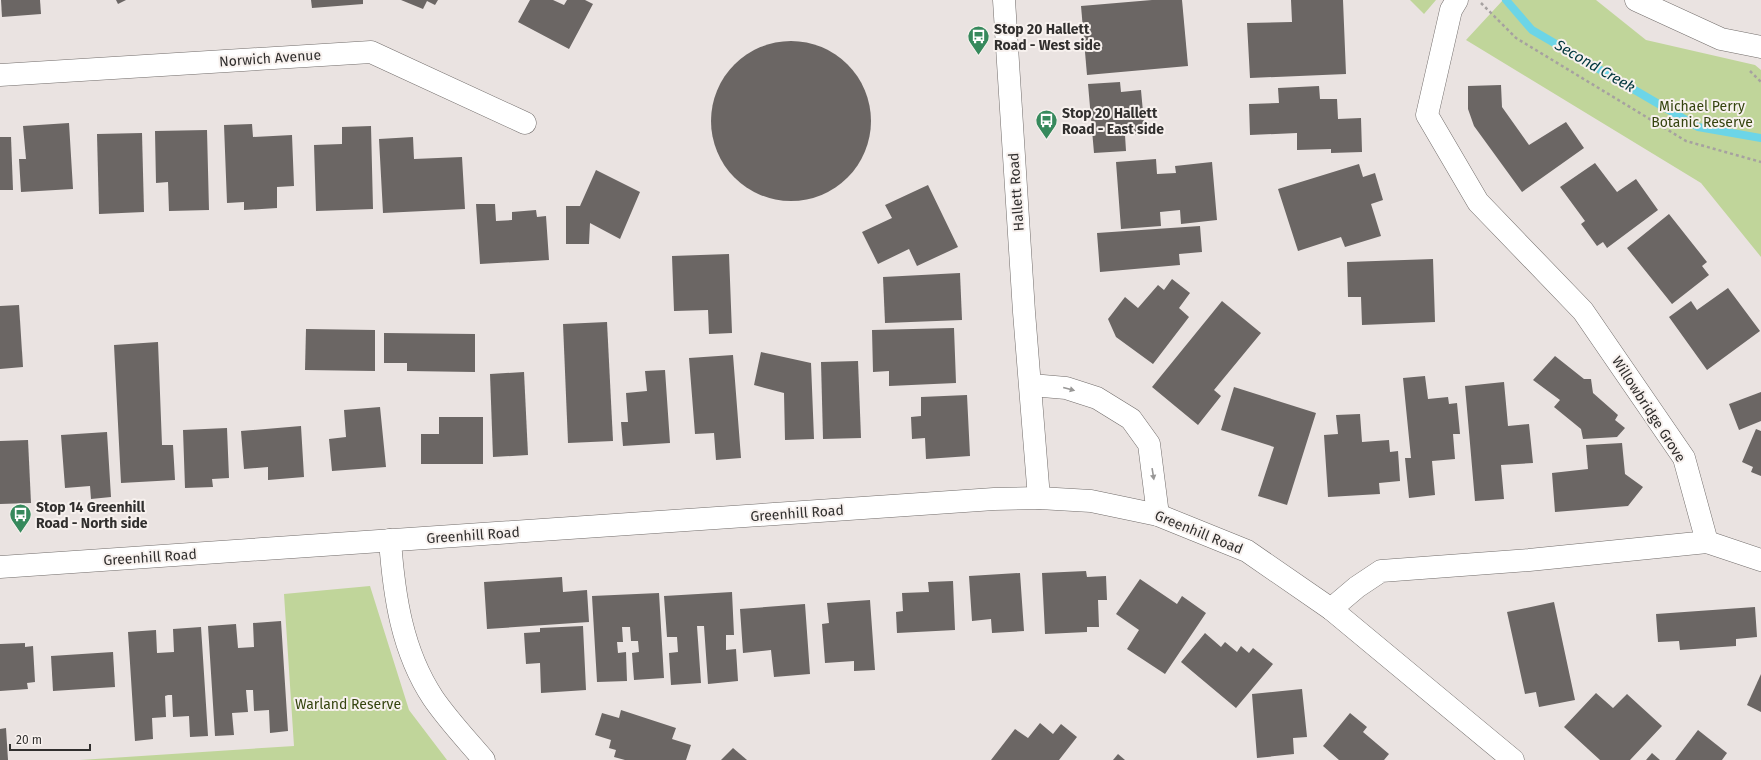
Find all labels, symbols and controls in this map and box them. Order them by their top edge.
place label: Stop 20 Hallett Road - West side [994,21,1101,54]
bus stop icon: Stop 20 Hallett Road - West side [965,24,991,57]
water label: Second Creek [1551,35,1638,96]
street label: Norwich Avenue [218,46,322,71]
park label: Michael Perry Botanic Reserve [1651,98,1753,131]
place label: Stop 20 Hallett Road - East side [1062,105,1164,138]
bus stop icon: Stop 20 Hallett Road - East side [1033,108,1059,141]
street label: Hallett Road [1005,152,1028,232]
street label: Willowbridge Grove [1608,353,1689,465]
one-way arrow [1063,386,1075,392]
one-way arrow [1151,468,1157,480]
place label: Stop 14 Greenhill Road - North side [36,499,148,532]
bus stop icon: Stop 14 Greenhill Road - North side [8,502,34,535]
street label: Greenhill Road [750,502,844,525]
street label: Greenhill Road [1152,507,1245,558]
street label: Greenhill Road [426,524,520,547]
street label: Greenhill Road [103,546,197,569]
park label: Warland Reserve [295,696,401,713]
scale bar [10,726,90,752]
text: 20 m [16,733,42,747]

